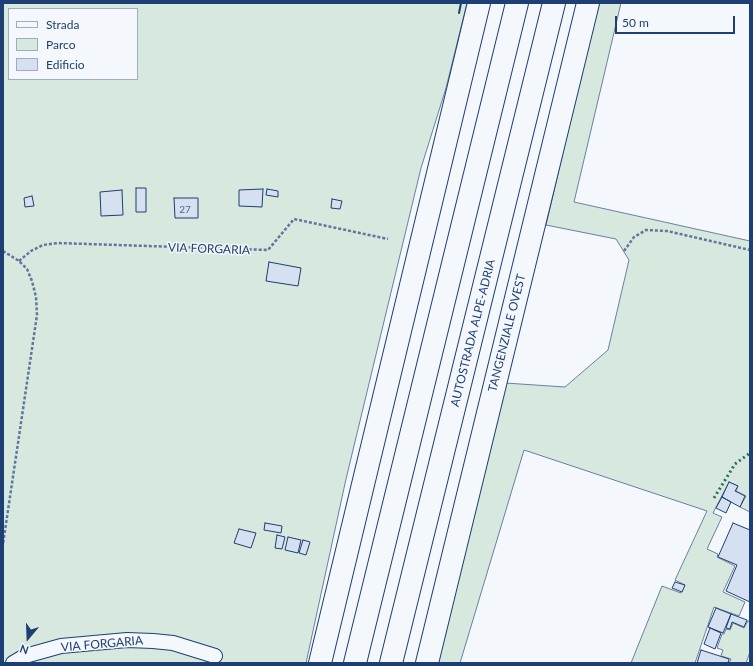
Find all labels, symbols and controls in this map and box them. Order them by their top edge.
legend [8,8,138,80]
scale bar [617,8,737,34]
text: 50 m [622,15,649,30]
text: Strada [46,17,79,32]
text: Parco [46,37,76,52]
text: Edificio [46,57,85,72]
house number: 27 [179,204,191,216]
street label: VIA FORGARIA [168,240,250,258]
street label: AUTOSTRADA ALPE-ADRIA [448,258,498,408]
street label: TANGENZIALE OVEST [485,272,529,394]
north arrow [8,618,48,658]
street label: VIA FORGARIA [60,633,144,655]
text: N [18,642,30,657]

